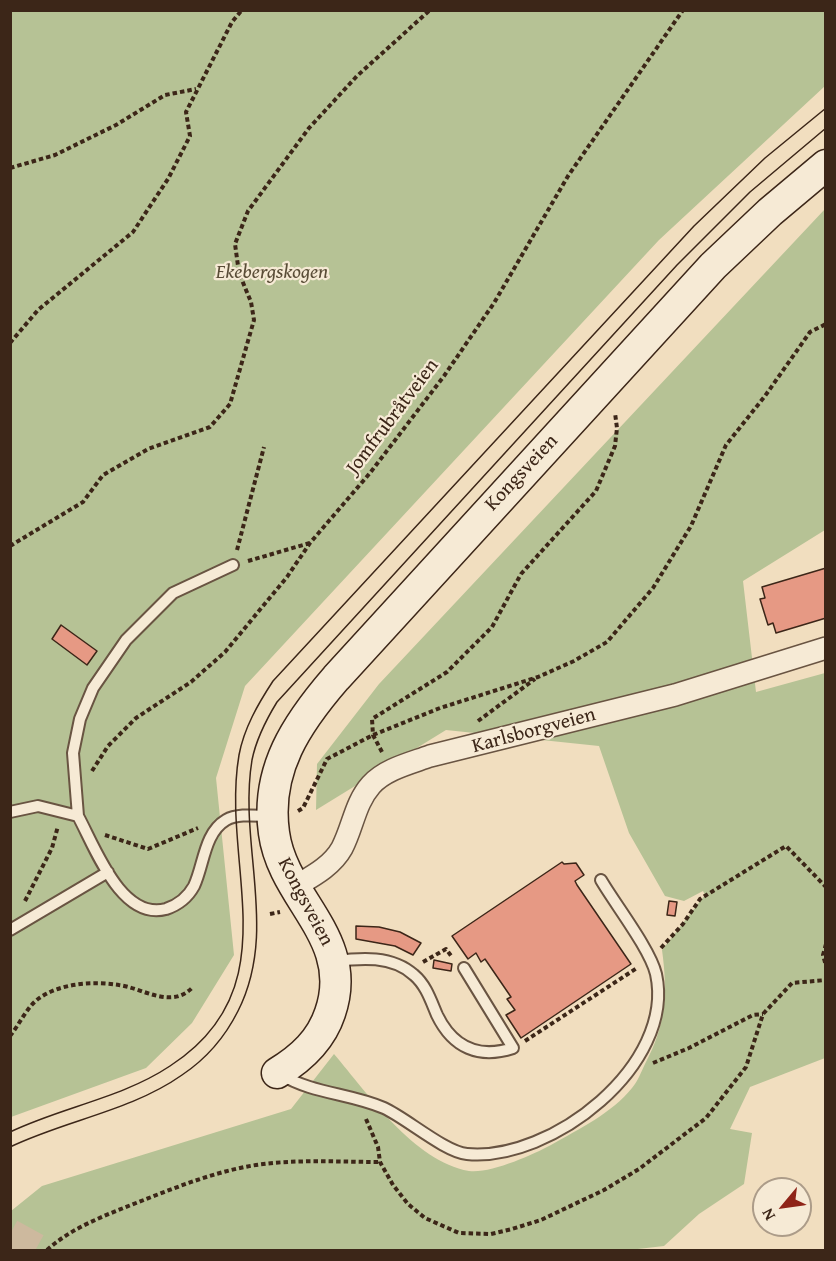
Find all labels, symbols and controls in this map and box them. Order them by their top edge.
park label: Ekebergskogen [216,261,328,285]
street label: Jomfrubråtveien [342,354,444,480]
street label: Kongsveien [480,430,564,516]
street label: Karlsborgveien [470,703,598,759]
street label: Kongsveien [272,854,338,950]
north arrow [752,1177,812,1237]
text: N [755,1204,781,1225]

